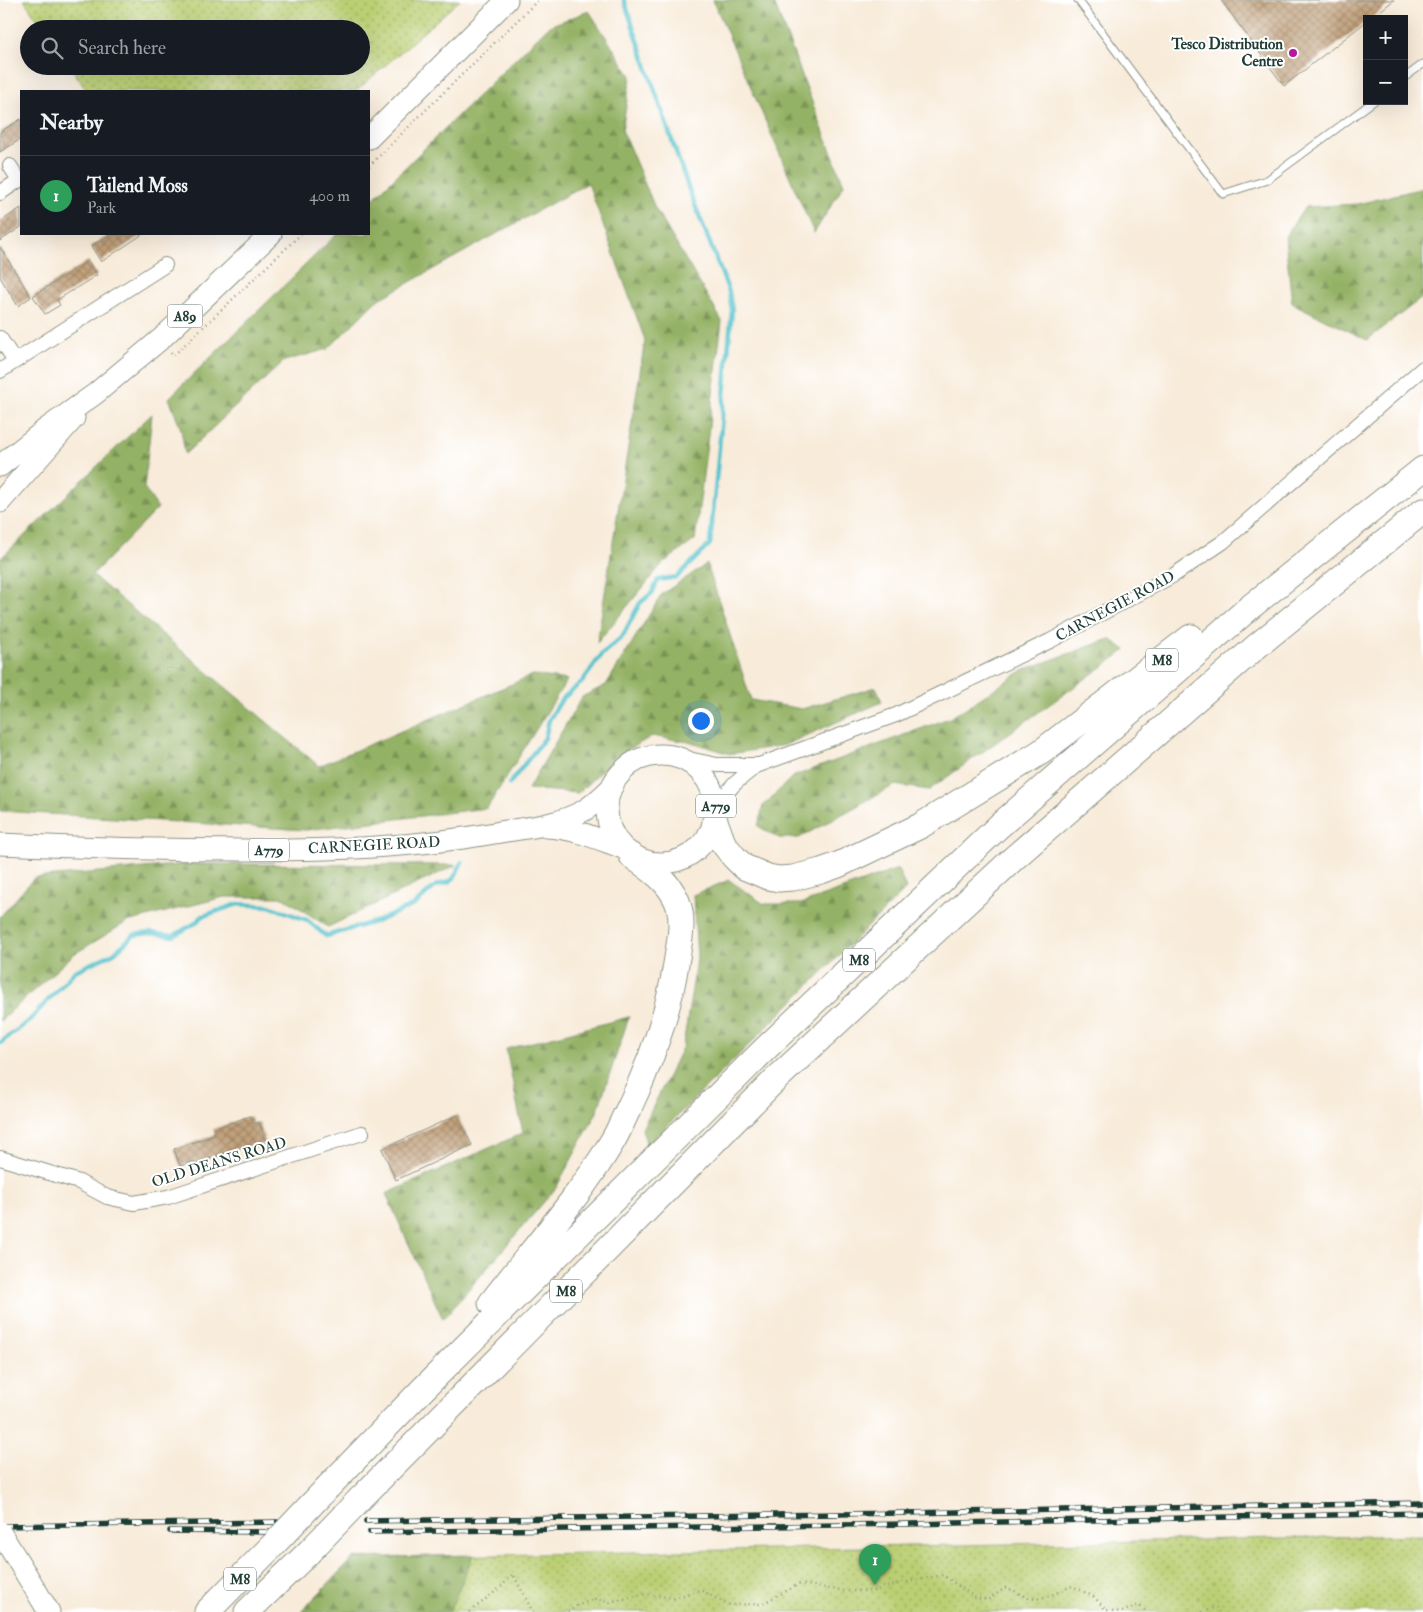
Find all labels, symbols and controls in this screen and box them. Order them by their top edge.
map controls [1363,15,1408,105]
button: + [1363,15,1408,60]
search box [20,20,370,75]
icon: search [38,34,66,62]
place label: Tesco Distribution Centre [1170,35,1284,71]
text: Search here [78,36,166,60]
marker: Tesco Distribution Centre [1287,47,1299,59]
button: − [1363,60,1408,105]
text: Nearby [40,109,103,136]
text: Tailend Moss [87,174,188,198]
text: 1 [53,186,59,206]
text: 400 m [309,186,350,206]
text: Park [87,198,116,218]
road number: A89 [168,304,202,328]
street label: CARNEGIE ROAD [1052,567,1178,646]
road number: M8 [1146,648,1178,672]
your location [688,708,714,734]
road number: A779 [696,794,736,818]
street label: CARNEGIE ROAD [307,833,441,858]
road number: A779 [249,838,289,862]
road number: M8 [843,948,875,972]
street label: OLD DEANS ROAD [150,1133,289,1192]
road number: M8 [550,1280,582,1302]
pin: 1 [859,1544,891,1585]
road number: M8 [224,1568,256,1590]

